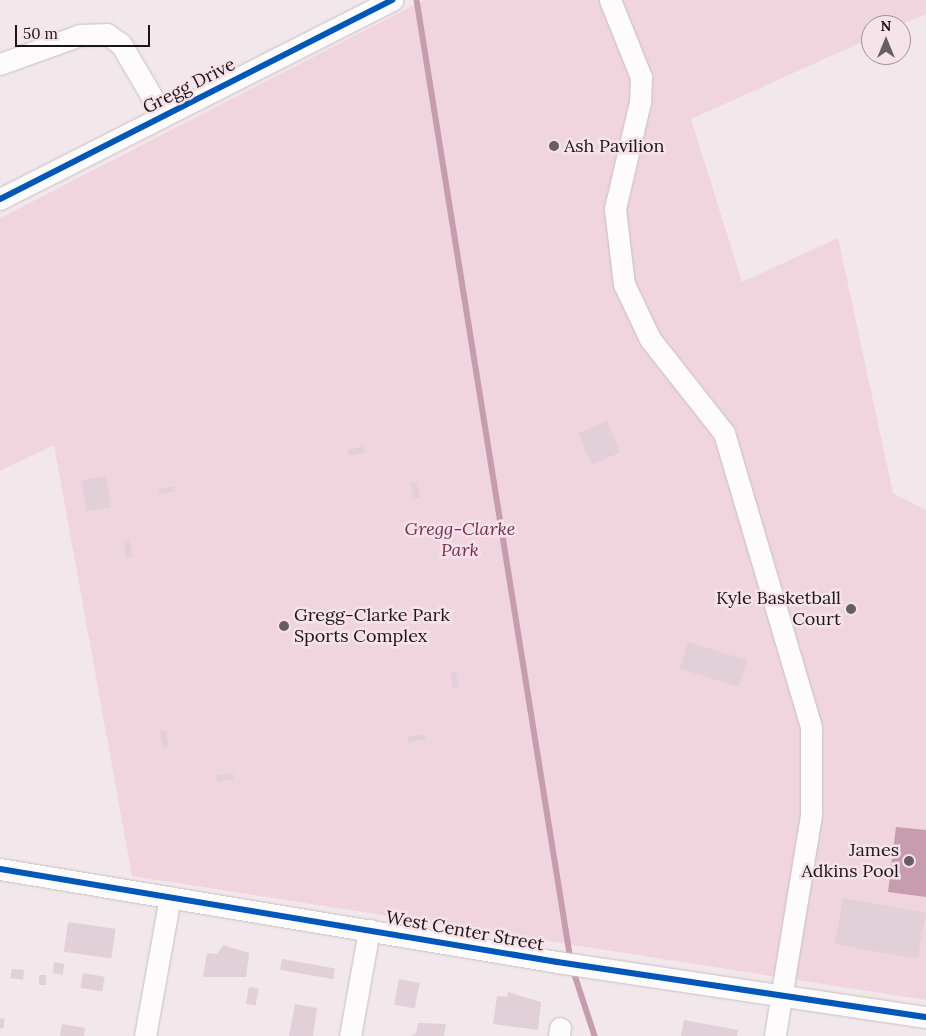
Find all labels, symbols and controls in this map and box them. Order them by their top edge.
scale bar [18,15,152,47]
north arrow [861,15,911,65]
text: N [881,17,891,35]
text: 50 m [23,24,58,43]
street label: Gregg Drive [139,54,239,118]
place label: Ash Pavilion [564,135,665,157]
marker: Ash Pavilion [548,140,560,152]
park label: Gregg-Clarke Park [405,519,515,562]
place label: Kyle Basketball Court [716,588,841,630]
marker: Kyle Basketball Court [845,603,857,615]
place label: Gregg-Clarke Park Sports Complex [294,605,450,648]
marker: Gregg-Clarke Park Sports Complex [278,620,290,632]
place label: James Adkins Pool [802,840,899,882]
marker: James Adkins Pool [903,855,915,867]
street label: West Center Street [384,906,546,956]

